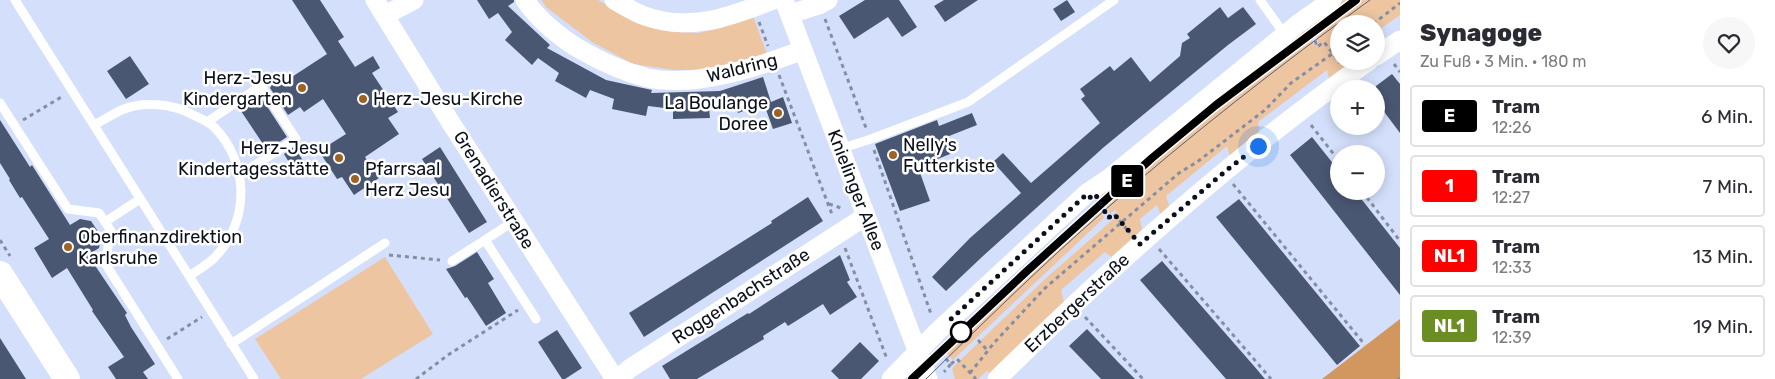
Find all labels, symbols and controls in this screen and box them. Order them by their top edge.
map controls [1330,15,1385,200]
button: layers [1330,15,1385,70]
button: heart [1703,17,1755,69]
text: Synagoge [1420,19,1542,47]
street label: Waldring [704,49,780,87]
text: Zu Fuß · 3 Min. · 180 m [1420,52,1587,71]
place label: Herz-Jesu Kindergarten [183,67,292,110]
button: + [1330,80,1385,135]
marker: Herz-Jesu Kindergarten [296,82,308,94]
place label: Herz-Jesu-Kirche [373,88,523,110]
place label: La Boulange Doree [664,92,768,135]
marker: Herz-Jesu-Kirche [357,93,369,105]
text: Tram [1492,95,1540,118]
text: E [1444,105,1455,127]
text: 6 Min. [1701,105,1753,128]
marker: La Boulange Doree [772,107,784,119]
text: 12:26 [1492,118,1531,137]
street label: Knielinger Allee [823,126,889,254]
street label: Grenadierstraße [449,127,539,253]
place label: Nelly's Futterkiste [903,134,995,177]
your location [1246,134,1271,159]
place label: Herz-Jesu Kindertagesstätte [178,137,329,180]
button: − [1330,145,1385,200]
marker: Nelly's Futterkiste [887,149,899,161]
marker: Herz-Jesu Kindertagesstätte [333,152,345,164]
place label: Pfarrsaal Herz Jesu [365,158,450,201]
line badge: E [1111,165,1143,197]
text: Tram [1492,165,1540,188]
text: E [1121,170,1133,192]
marker: Pfarrsaal Herz Jesu [349,173,361,185]
text: 1 [1445,175,1454,197]
text: 7 Min. [1703,175,1753,198]
text: 12:27 [1492,188,1530,207]
place label: Oberfinanzdirektion Karlsruhe [78,226,242,269]
text: Tram [1492,235,1540,258]
marker: Oberfinanzdirektion Karlsruhe [62,241,74,253]
street label: Roggenbachstraße [668,243,814,349]
text: NL1 [1434,245,1465,267]
text: 13 Min. [1693,245,1753,268]
street label: Erzbergerstraße [1020,249,1134,357]
text: 12:33 [1492,258,1532,277]
text: Tram [1492,305,1540,328]
text: NL1 [1434,315,1465,337]
text: 19 Min. [1693,315,1753,338]
unlabelled marker [950,321,972,343]
text: 12:39 [1492,328,1531,347]

